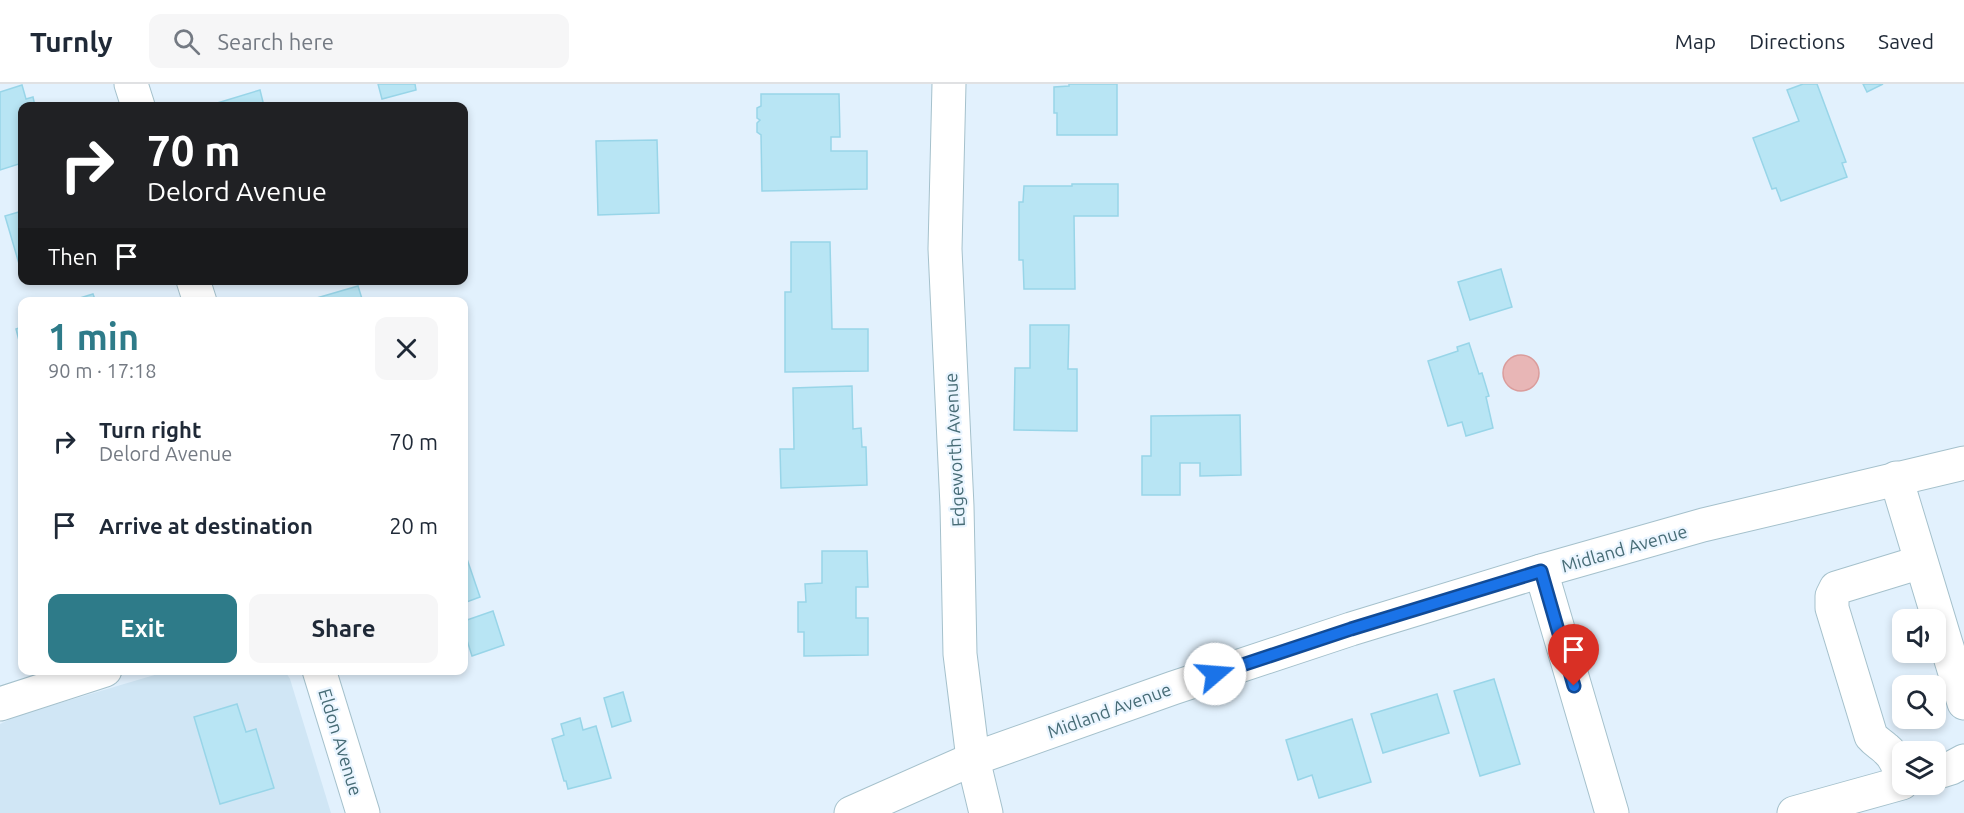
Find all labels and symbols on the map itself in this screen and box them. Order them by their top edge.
street label: Edgeworth Avenue [940,372,968,528]
street label: Midland Avenue [1559,520,1689,576]
pin [1548,624,1599,686]
position arrow [1183,642,1247,706]
street label: Midland Avenue [1044,678,1174,742]
street label: Eldon Avenue [315,686,367,798]

